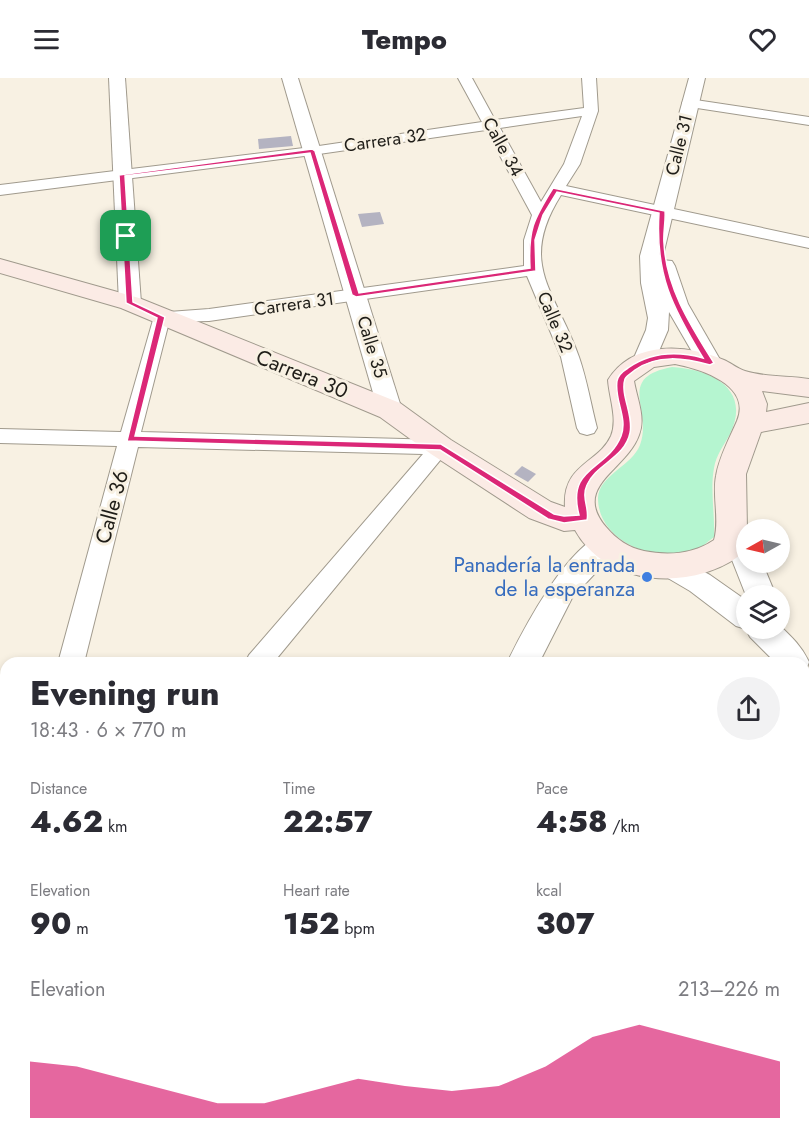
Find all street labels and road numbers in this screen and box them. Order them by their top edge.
street label: Calle 31 [659,112,699,178]
street label: Calle 34 [476,113,530,181]
street label: Carrera 32 [342,121,428,159]
street label: Carrera 31 [252,286,336,322]
street label: Calle 32 [531,287,579,357]
street label: Calle 35 [350,313,394,381]
street label: Carrera 30 [251,342,353,406]
street label: Calle 36 [88,467,136,547]

